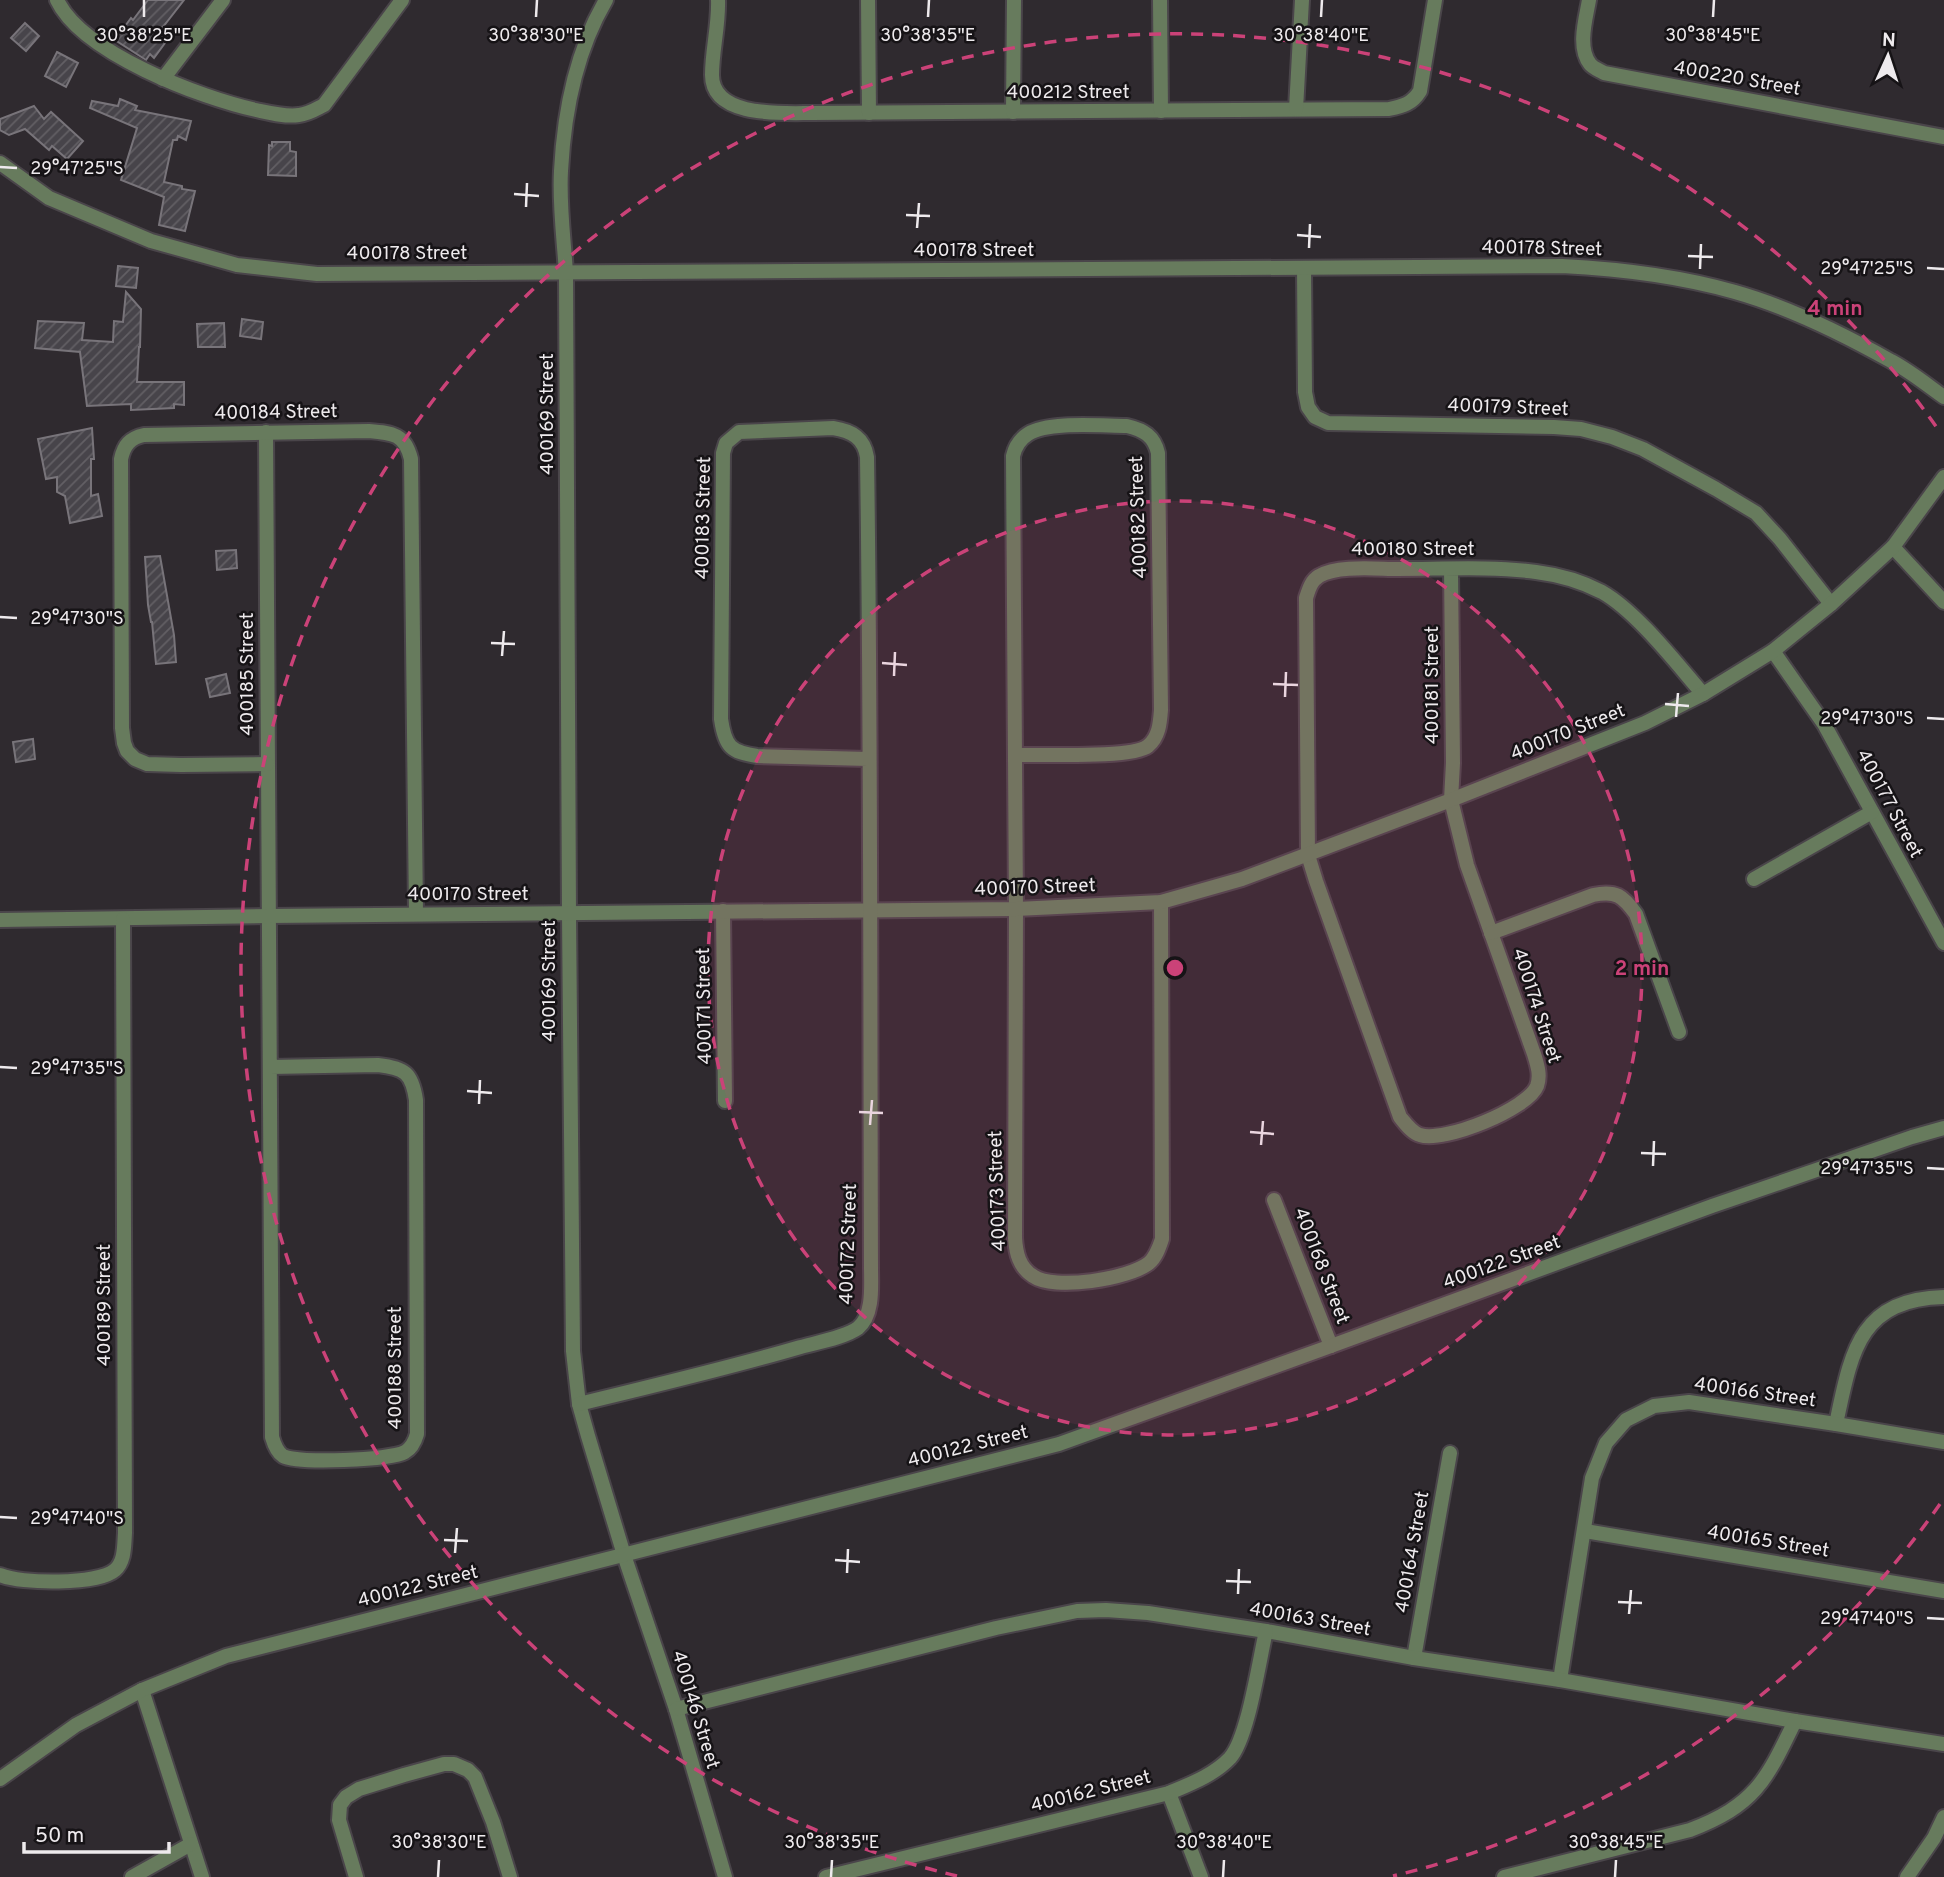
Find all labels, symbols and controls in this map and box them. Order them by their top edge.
north arrow [1853,21,1923,91]
text: 30°38'25"E [96,25,192,48]
text: 30°38'30"E [488,25,584,48]
text: 30°38'35"E [880,25,976,48]
text: 30°38'40"E [1273,25,1369,48]
text: 30°38'45"E [1665,25,1761,48]
text: N [1881,29,1896,53]
street label: 400220 Street [1672,56,1802,102]
street label: 400212 Street [1006,81,1130,105]
text: 29°47'25"S [30,158,124,181]
street label: 400178 Street [1481,236,1603,262]
street label: 400178 Street [914,239,1034,263]
street label: 400178 Street [347,242,467,266]
text: 29°47'25"S [1820,258,1914,281]
text: 4 min [1807,296,1863,323]
street label: 400169 Street [536,353,560,475]
street label: 400179 Street [1447,394,1569,422]
street label: 400184 Street [214,400,338,426]
street label: 400182 Street [1125,455,1153,579]
street label: 400183 Street [691,456,717,580]
street label: 400180 Street [1351,538,1475,562]
text: 29°47'30"S [30,608,124,631]
street label: 400185 Street [236,612,260,736]
street label: 400181 Street [1421,626,1445,744]
street label: 400170 Street [1507,699,1629,767]
text: 29°47'30"S [1820,708,1914,731]
street label: 400177 Street [1850,746,1928,862]
street label: 400170 Street [974,874,1096,902]
street label: 400170 Street [407,883,529,907]
street label: 400169 Street [538,920,562,1042]
street label: 400174 Street [1506,945,1566,1067]
street label: 400171 Street [692,947,718,1065]
centre of rings [1163,956,1187,980]
text: 2 min [1615,956,1669,983]
text: 29°47'35"S [30,1058,124,1081]
street label: 400173 Street [984,1130,1012,1252]
text: 29°47'35"S [1820,1158,1914,1181]
street label: 400172 Street [835,1183,863,1305]
street label: 400168 Street [1288,1204,1354,1328]
street label: 400122 Street [1440,1231,1564,1295]
street label: 400189 Street [93,1244,117,1366]
street label: 400188 Street [384,1306,408,1430]
street label: 400166 Street [1693,1373,1817,1413]
street label: 400122 Street [905,1420,1031,1474]
street label: 400164 Street [1390,1489,1436,1615]
text: 29°47'40"S [30,1508,124,1531]
street label: 400165 Street [1705,1521,1831,1563]
street label: 400122 Street [355,1560,481,1614]
street label: 400163 Street [1248,1598,1372,1642]
text: 29°47'40"S [1820,1608,1914,1631]
street label: 400146 Street [666,1648,724,1772]
street label: 400162 Street [1028,1765,1154,1819]
scale bar [24,1811,170,1855]
text: 50 m [35,1823,84,1850]
text: 30°38'30"E [391,1832,487,1855]
text: 30°38'35"E [784,1832,880,1855]
text: 30°38'40"E [1176,1832,1272,1855]
text: 30°38'45"E [1568,1832,1664,1855]

